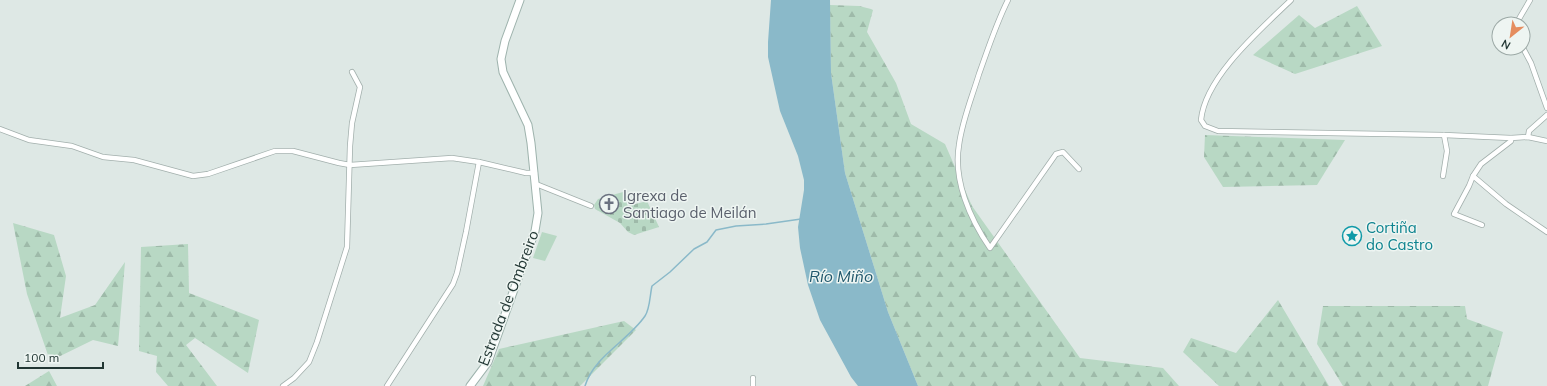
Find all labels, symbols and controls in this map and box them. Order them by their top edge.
north arrow [1491,16,1531,56]
text: N [1499,37,1513,53]
place label: Igrexa de Santiago de Meilán [623,186,757,222]
church icon: Igrexa de Santiago de Meilán [598,193,620,215]
place label: Cortiña do Castro [1366,218,1433,254]
place icon: Cortiña do Castro [1341,225,1363,247]
street label: Estrada de Ombreiro [473,228,543,368]
water label: Río Miño [809,266,873,286]
scale bar [18,344,103,370]
text: 100 m [24,350,59,365]

